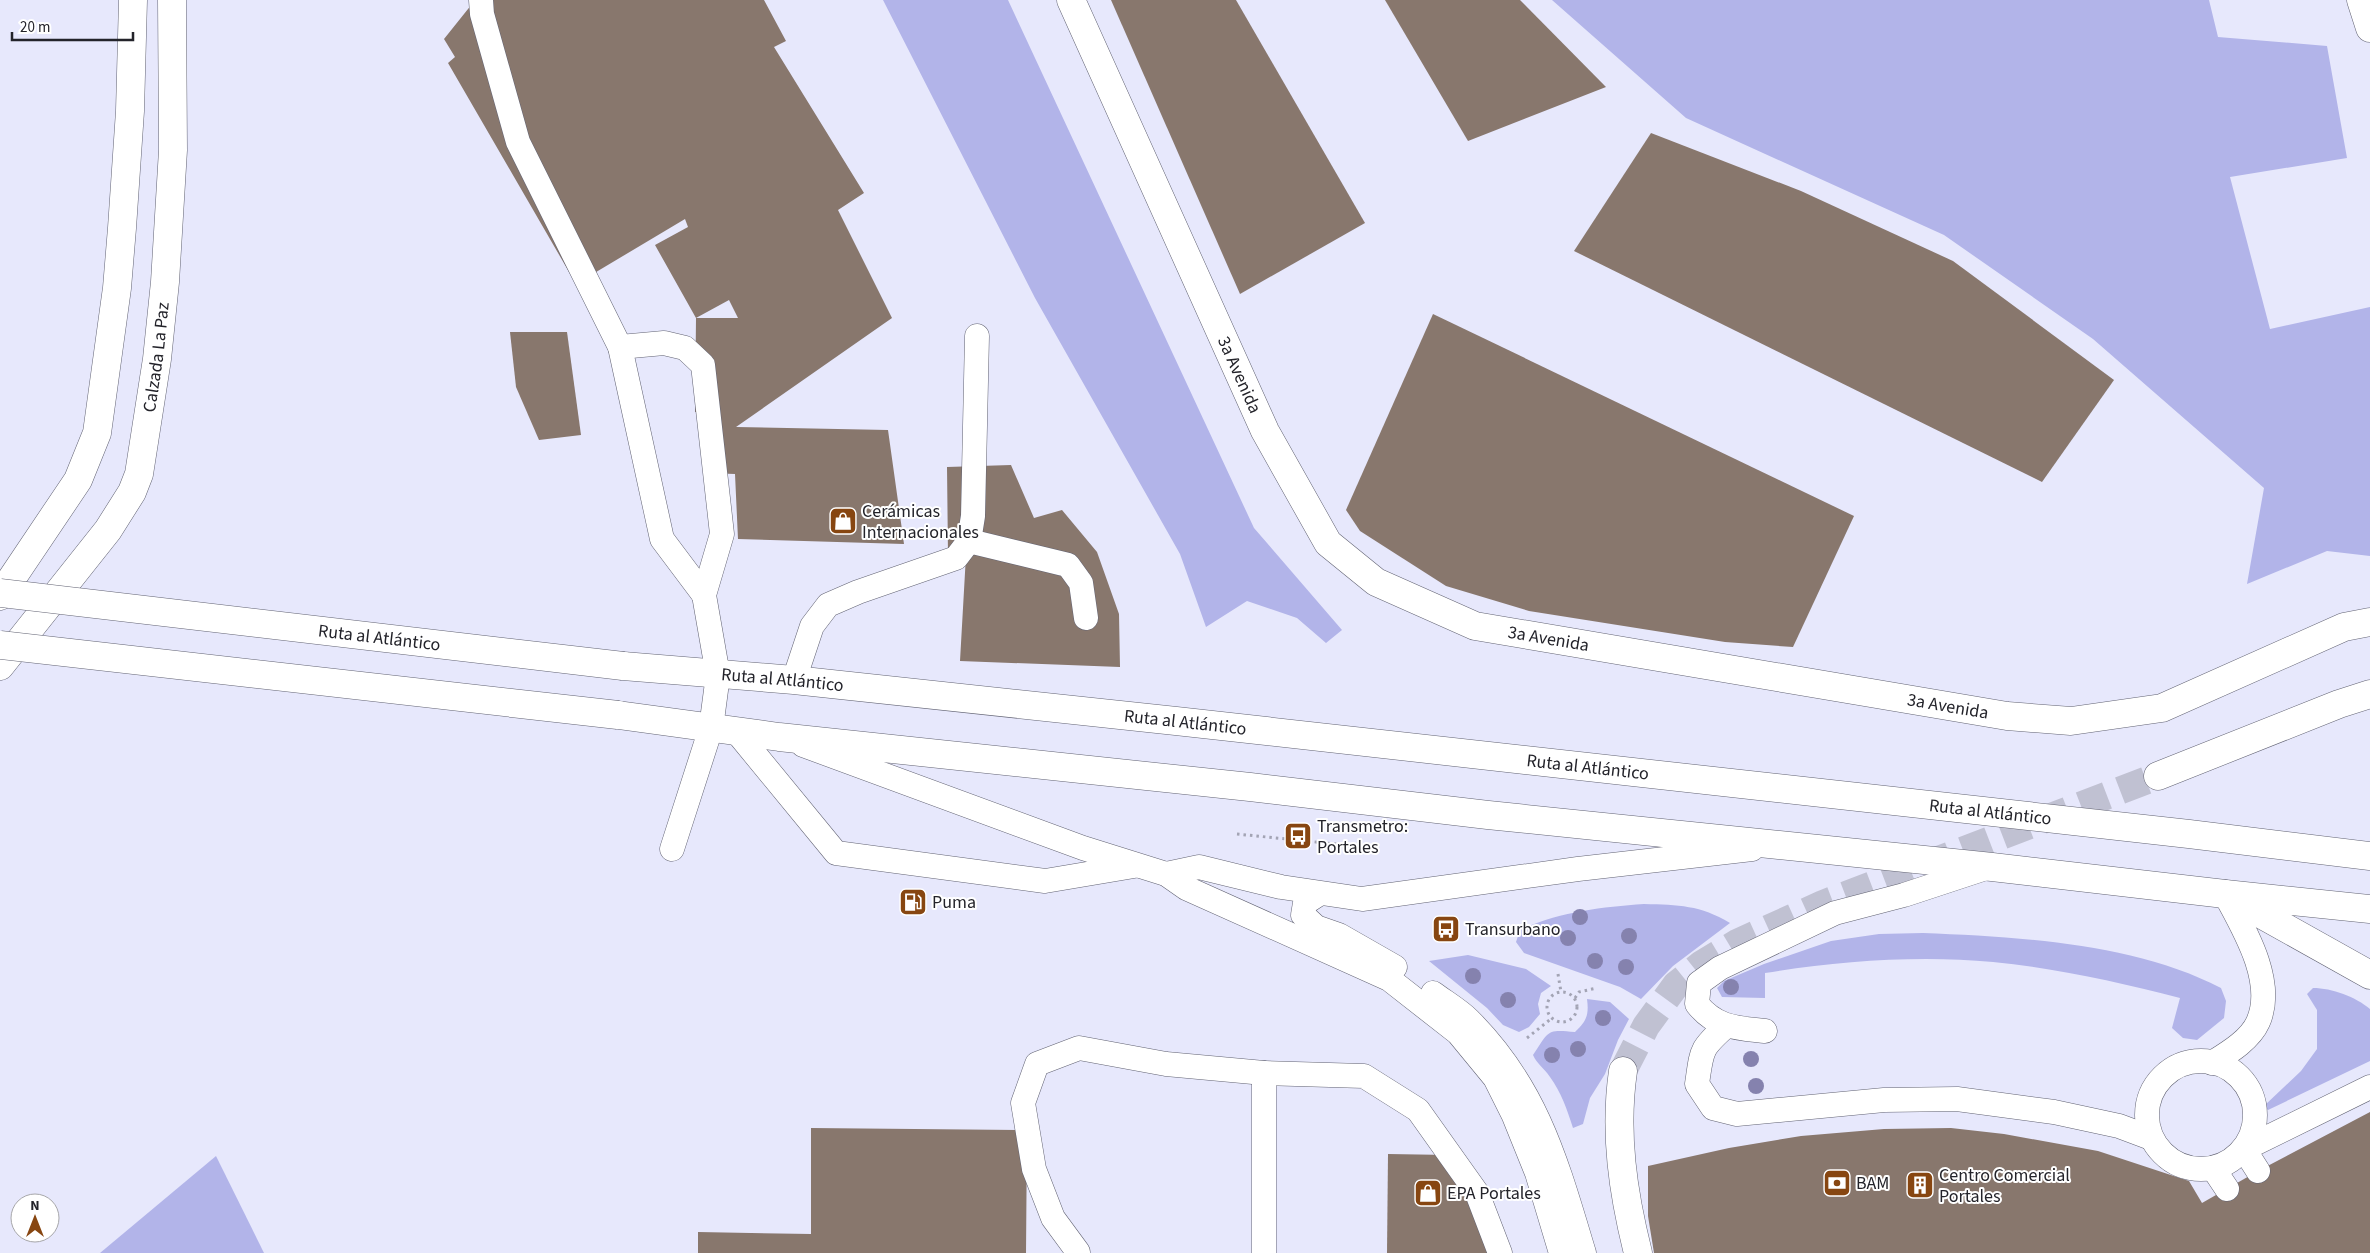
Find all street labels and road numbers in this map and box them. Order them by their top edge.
street label: Calzada La Paz [136,301,175,414]
street label: 3a Avenida [1211,332,1268,417]
street label: Ruta al Atlántico [317,618,442,657]
street label: 3a Avenida [1506,619,1591,658]
street label: Ruta al Atlántico [720,662,845,698]
street label: 3a Avenida [1905,687,1990,725]
street label: Ruta al Atlántico [1123,703,1248,741]
street label: Ruta al Atlántico [1525,748,1650,786]
street label: Ruta al Atlántico [1928,793,2053,831]

